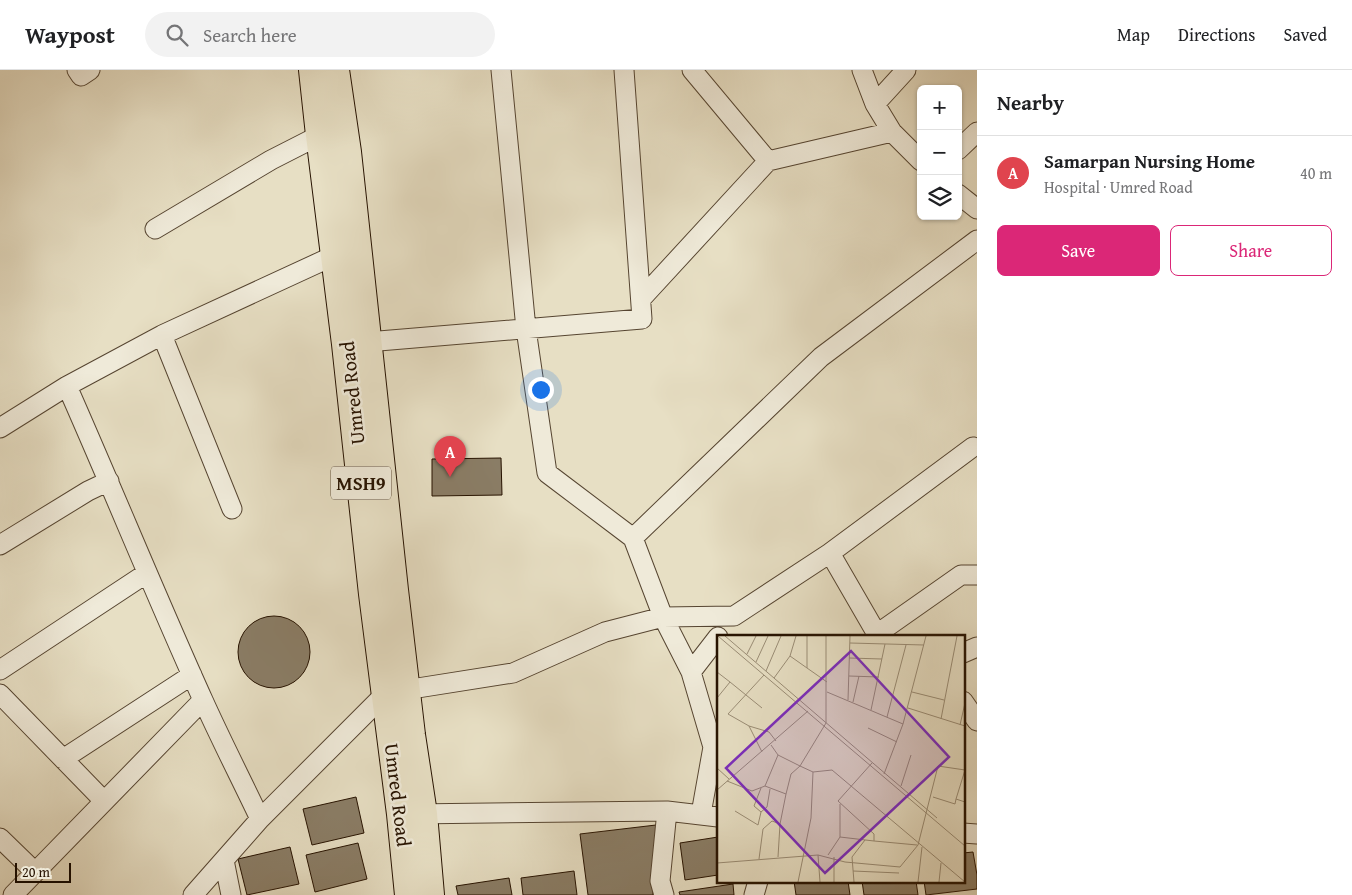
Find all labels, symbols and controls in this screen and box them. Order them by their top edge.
search box [145,12,495,57]
text: Waypost [25,17,115,52]
icon: search [163,21,191,49]
text: Search here [203,21,297,49]
text: Map [1117,21,1150,48]
text: Directions [1178,21,1255,48]
text: Saved [1283,21,1327,48]
map controls [917,85,962,220]
button: + [917,85,962,130]
text: Nearby [997,87,1064,118]
button: − [917,130,962,175]
text: Samarpan Nursing Home [1044,147,1255,175]
text: A [1008,161,1018,185]
text: 40 m [1300,161,1332,185]
button: layers [917,175,962,220]
text: Hospital · Umred Road [1044,175,1193,199]
button: Save [997,225,1160,276]
button: Share [1170,225,1332,276]
street label: Umred Road [332,340,371,446]
your location [528,377,554,403]
pin: A [434,436,466,477]
road number: MSH9 [331,466,391,499]
inset map [717,635,964,882]
street label: Umred Road [378,742,419,849]
scale bar [15,860,71,883]
text: 20 m [22,862,50,882]

